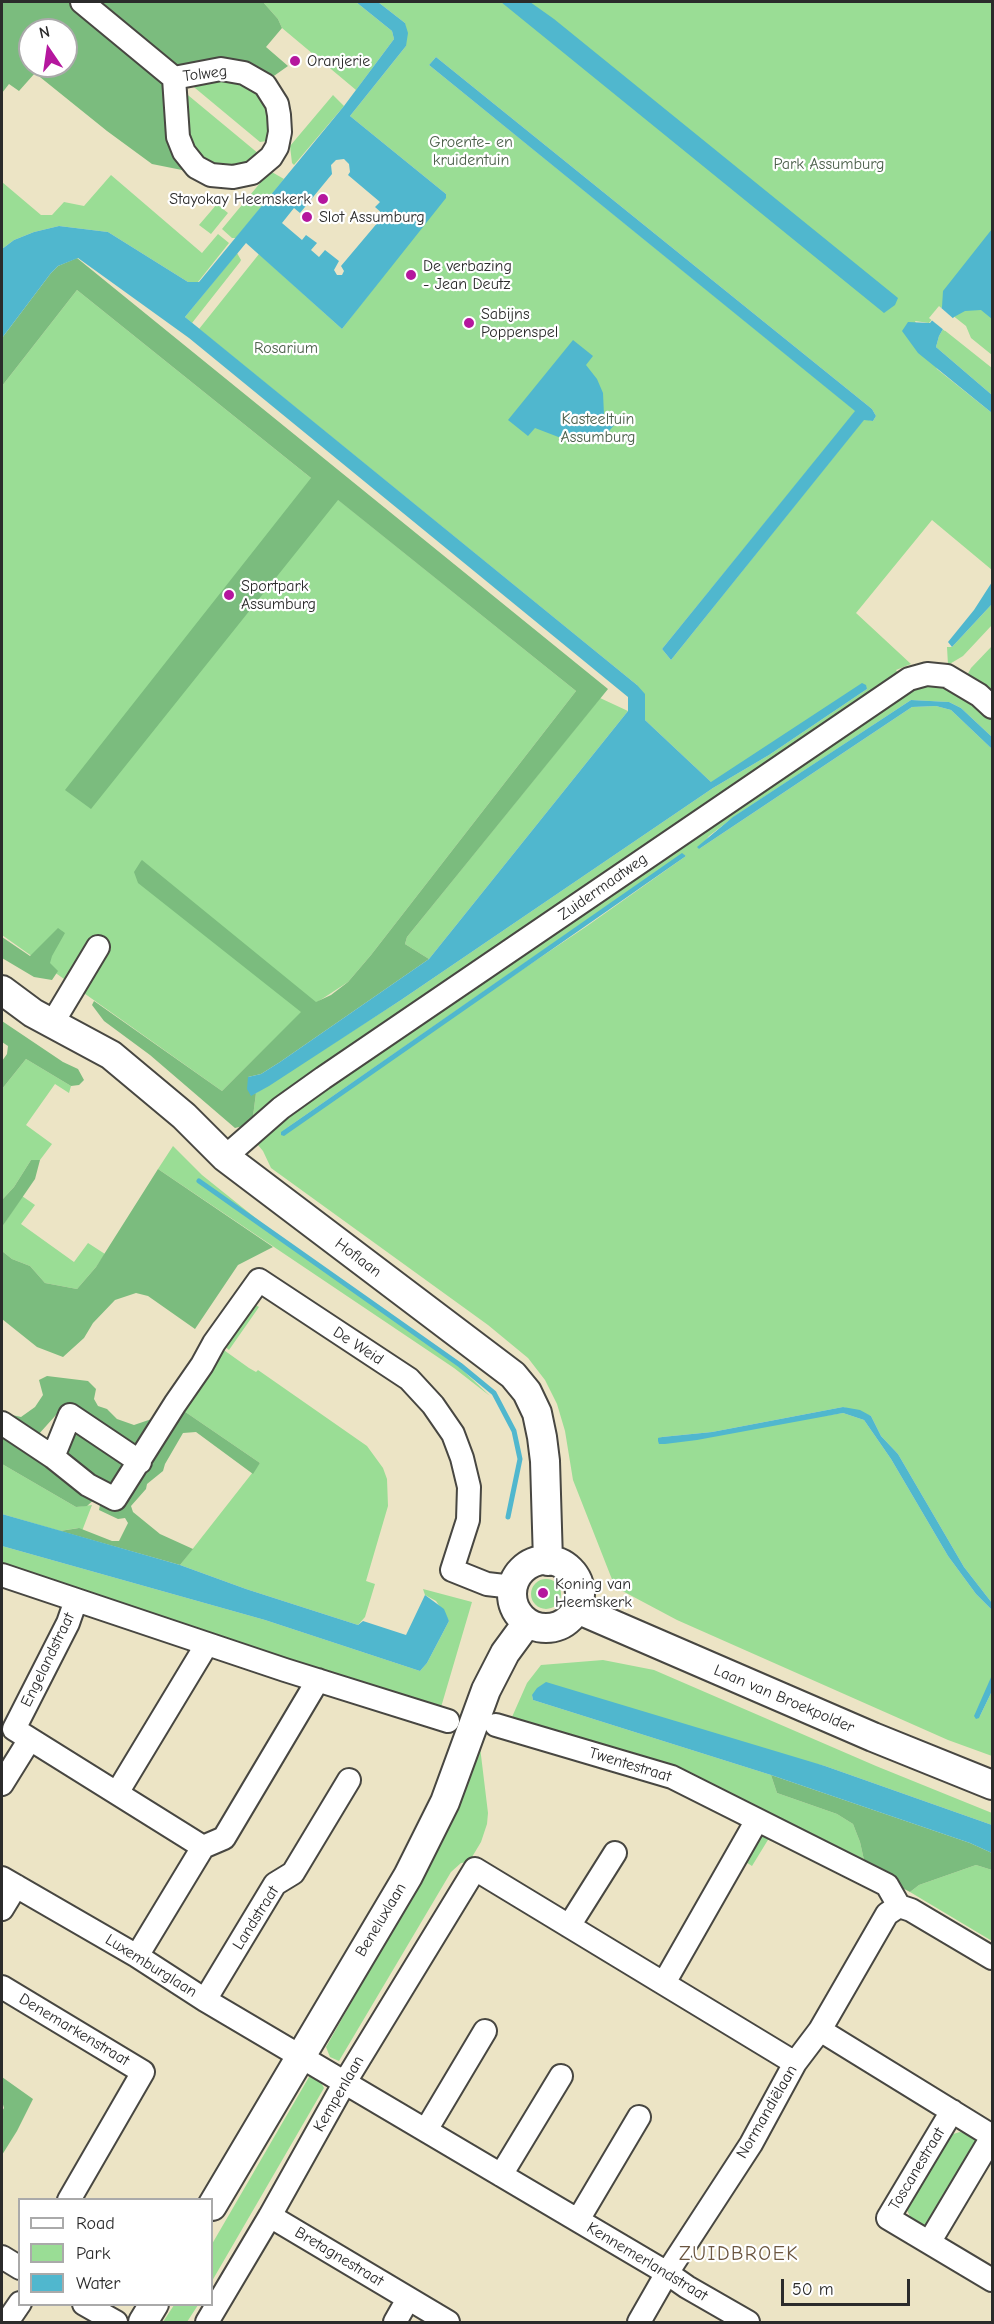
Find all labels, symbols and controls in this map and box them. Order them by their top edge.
north arrow [18,18,78,78]
text: N [37,22,52,42]
place label: Oranjerie [307,51,370,71]
marker: Oranjerie [288,54,302,68]
street label: Tolweg [182,62,228,86]
park label: Groente- en kruidentuin [429,132,513,170]
park label: Park Assumburg [773,154,885,174]
place label: Stayokay Heemskerk [169,189,311,209]
marker: Stayokay Heemskerk [316,192,330,206]
place label: Slot Assumburg [319,207,425,227]
marker: Slot Assumburg [300,210,314,224]
place label: De verbazing - Jean Deutz [423,256,512,294]
marker: De verbazing - Jean Deutz [404,268,418,282]
place label: Sabijns Poppenspel [481,304,558,342]
marker: Sabijns Poppenspel [462,316,476,330]
park label: Rosarium [254,338,318,358]
park label: Kasteeltuin Assumburg [560,409,636,447]
place label: Sportpark Assumburg [241,576,316,614]
marker: Sportpark Assumburg [222,588,236,602]
street label: Zuidermaatweg [555,849,651,925]
street label: Hoflaan [331,1234,385,1282]
street label: De Weid [329,1323,387,1369]
place label: Koning van Heemskerk [555,1574,632,1612]
marker: Koning van Heemskerk [536,1586,550,1600]
street label: Engelandstraat [17,1610,79,1710]
street label: Laan van Broekpolder [711,1661,857,1737]
street label: Twentestraat [587,1743,673,1787]
street label: Beneluxlaan [351,1880,411,1960]
street label: Landstraat [229,1883,283,1953]
street label: Luxemburglaan [102,1930,200,2002]
street label: Denemarkenstraat [15,1989,133,2071]
street label: Kempenlaan [310,2053,368,2135]
street label: Normandiëlaan [733,2062,801,2162]
street label: Toscanestraat [885,2124,949,2214]
legend [18,2198,213,2306]
text: Road [76,2213,115,2234]
street label: Kennemerlandstraat [583,2218,711,2306]
street label: Bretagnestraat [291,2223,387,2291]
district label: ZUIDBROEK [679,2242,799,2266]
text: Park [76,2243,110,2264]
scale bar [784,2267,913,2305]
text: Water [76,2273,120,2294]
text: 50 m [792,2279,834,2300]

